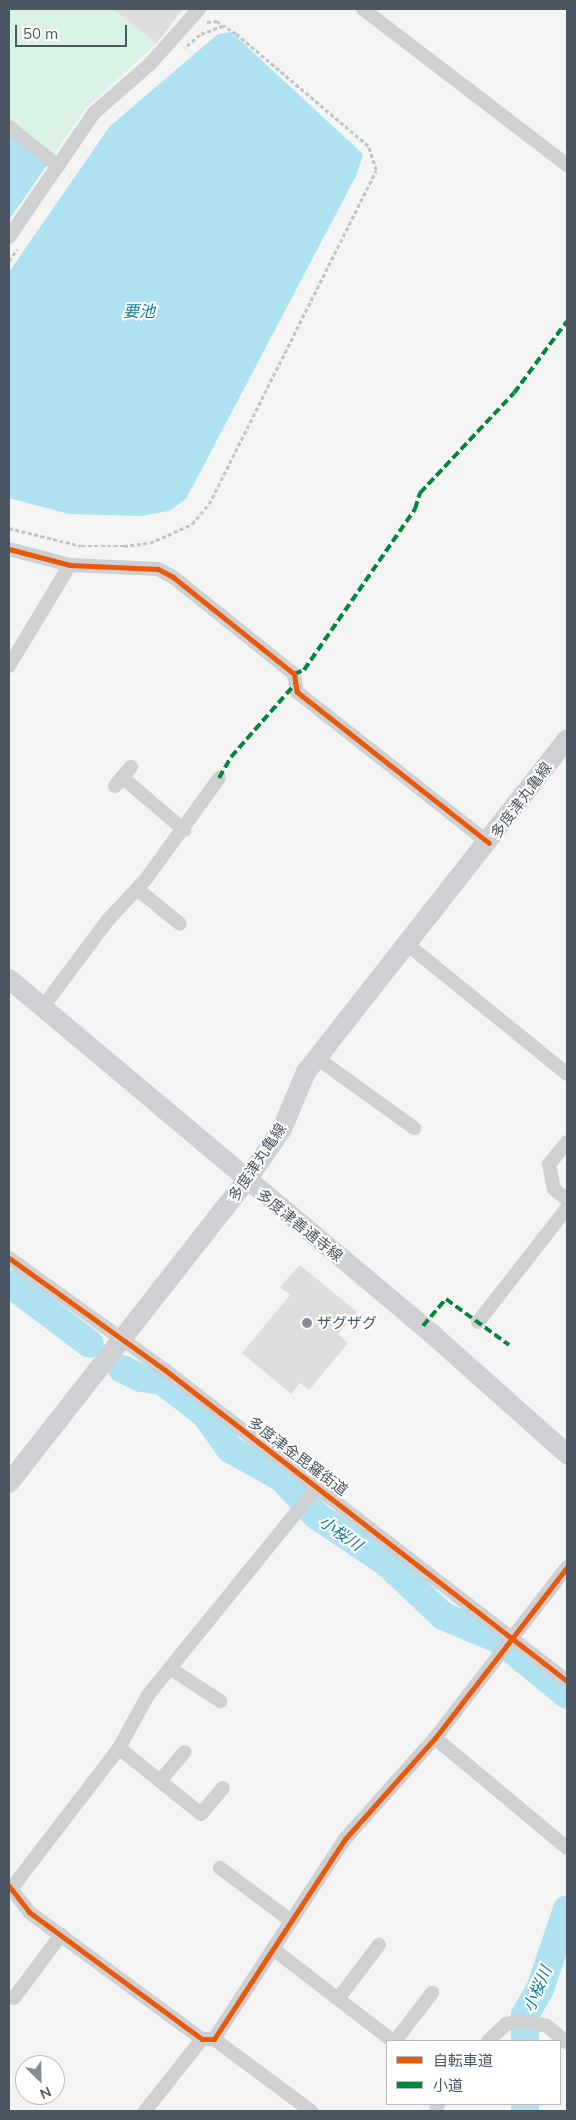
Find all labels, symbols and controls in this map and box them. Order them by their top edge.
scale bar [18,15,130,47]
text: 50 m [23,24,58,43]
water label: 要池 [123,301,155,321]
street label: 多度津丸亀線 [487,759,555,841]
street label: 多度津丸亀線 [224,1120,290,1204]
street label: 多度津善通寺線 [254,1185,346,1265]
place label: ザグザグ [317,1314,377,1332]
marker: ザグザグ [301,1317,313,1329]
street label: 多度津金毘羅街道 [245,1413,351,1499]
water label: 小桜川 [316,1511,366,1555]
water label: 小桜川 [519,1963,555,2015]
legend [386,2040,561,2105]
text: 自転車道 [433,2051,493,2070]
north arrow [15,2055,65,2105]
text: 小道 [433,2076,463,2095]
text: N [37,2083,54,2103]

